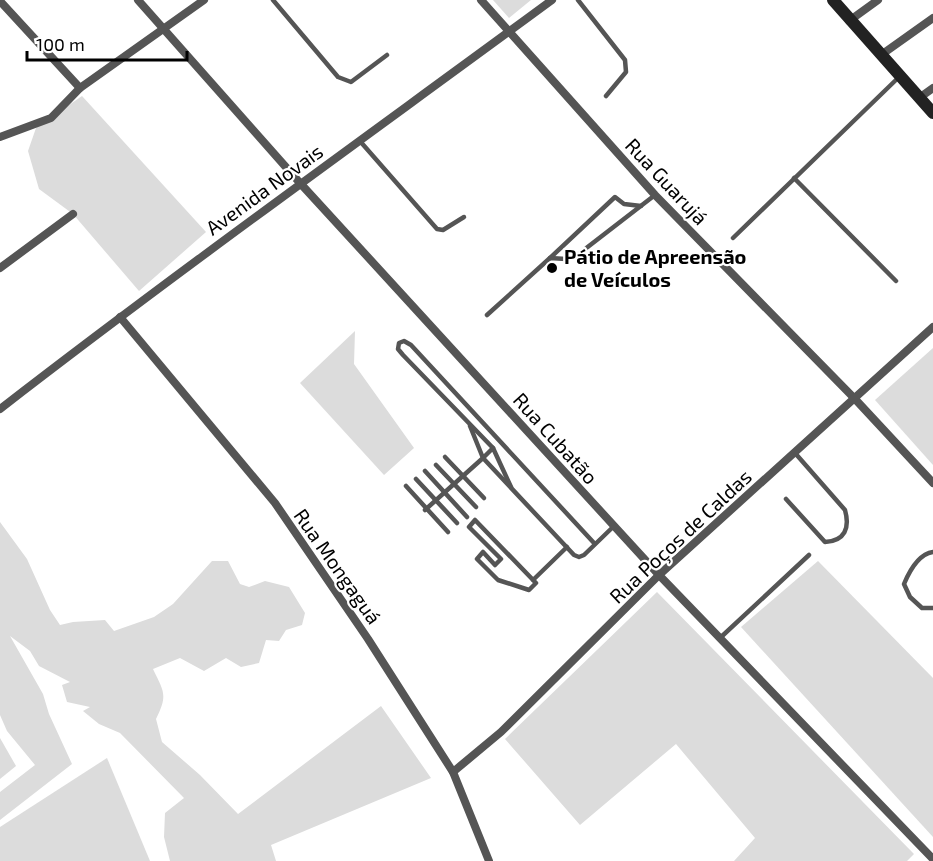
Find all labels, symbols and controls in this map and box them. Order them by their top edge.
scale bar [27,24,188,62]
text: 100 m [36,33,85,55]
street label: Rua Guarujá [621,133,713,229]
street label: Avenida Novais [201,139,327,239]
place label: Pátio de Apreensão de Veículos [564,244,746,291]
marker: Pátio de Apreensão de Veículos [545,261,559,275]
street label: Rua Cubatão [509,387,603,489]
street label: Rua Poços de Caldas [604,464,757,609]
street label: Rua Mongaguá [289,504,387,628]

